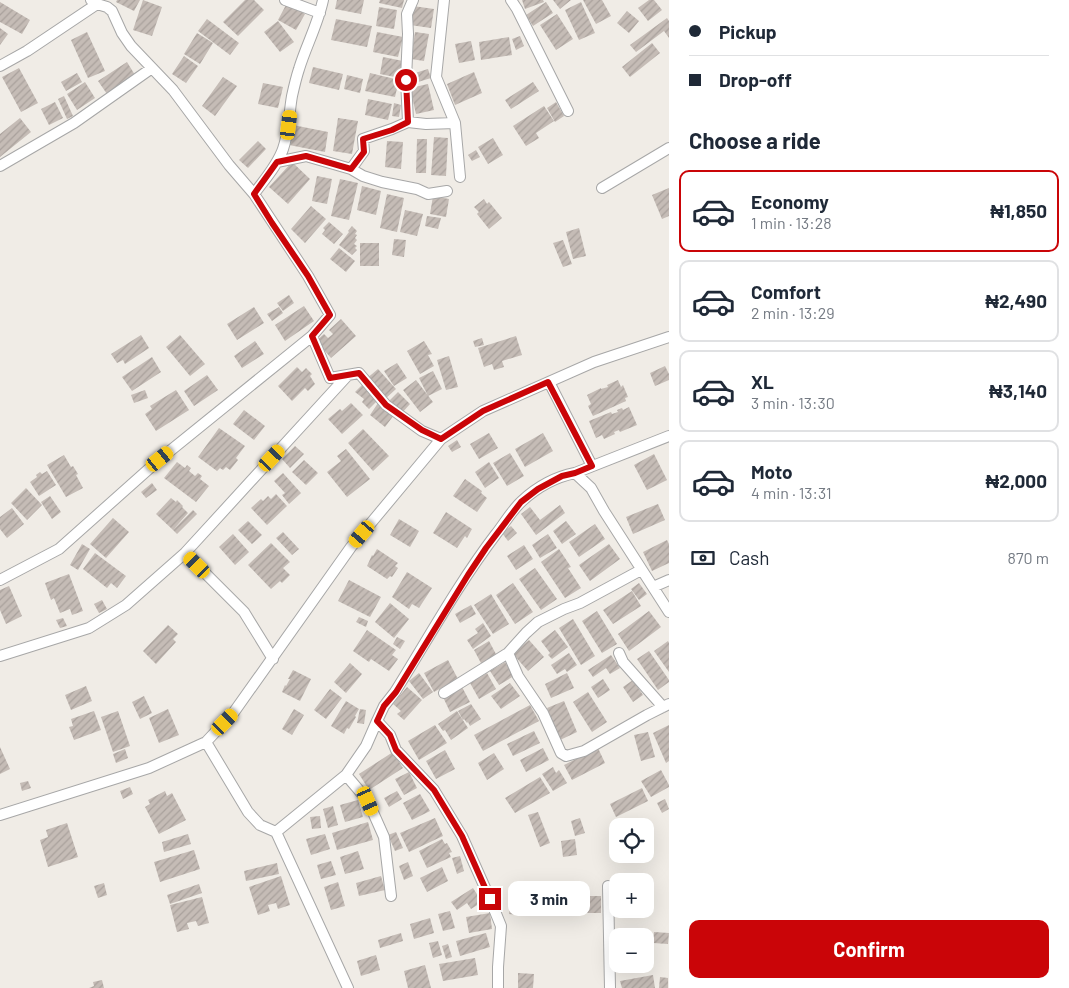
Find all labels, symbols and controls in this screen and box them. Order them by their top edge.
text: Pickup [719,20,777,43]
text: Drop-off [719,68,792,91]
route start [395,69,417,91]
car [279,109,298,141]
text: Choose a ride [689,127,821,153]
icon: car [691,189,736,234]
text: Economy [751,190,829,213]
text: ₦1,850 [990,199,1047,222]
text: 1 min · 13:28 [751,213,832,232]
icon: car [691,279,736,324]
text: Comfort [751,280,821,303]
text: ₦2,490 [985,289,1047,312]
text: 2 min · 13:29 [751,303,835,322]
icon: car [691,369,736,414]
text: XL [751,370,774,393]
text: ₦3,140 [989,379,1047,402]
text: 3 min · 13:30 [751,393,835,412]
car [256,442,287,474]
car [143,444,176,474]
icon: car [691,459,736,504]
text: Moto [751,460,793,483]
text: ₦2,000 [986,469,1047,492]
text: 4 min · 13:31 [751,483,832,502]
car [346,518,377,550]
icon: cash [689,544,717,572]
text: Cash [729,546,770,569]
text: 870 m [1008,548,1049,567]
car [181,549,212,581]
car [209,706,240,738]
car [355,784,380,818]
map controls [609,818,654,973]
button: locate [609,818,654,863]
button: + [609,873,654,918]
callout: 3 min [508,882,590,916]
route end [479,888,501,910]
text: 3 min [530,889,568,908]
button: Confirm [689,920,1049,978]
button: − [609,928,654,973]

